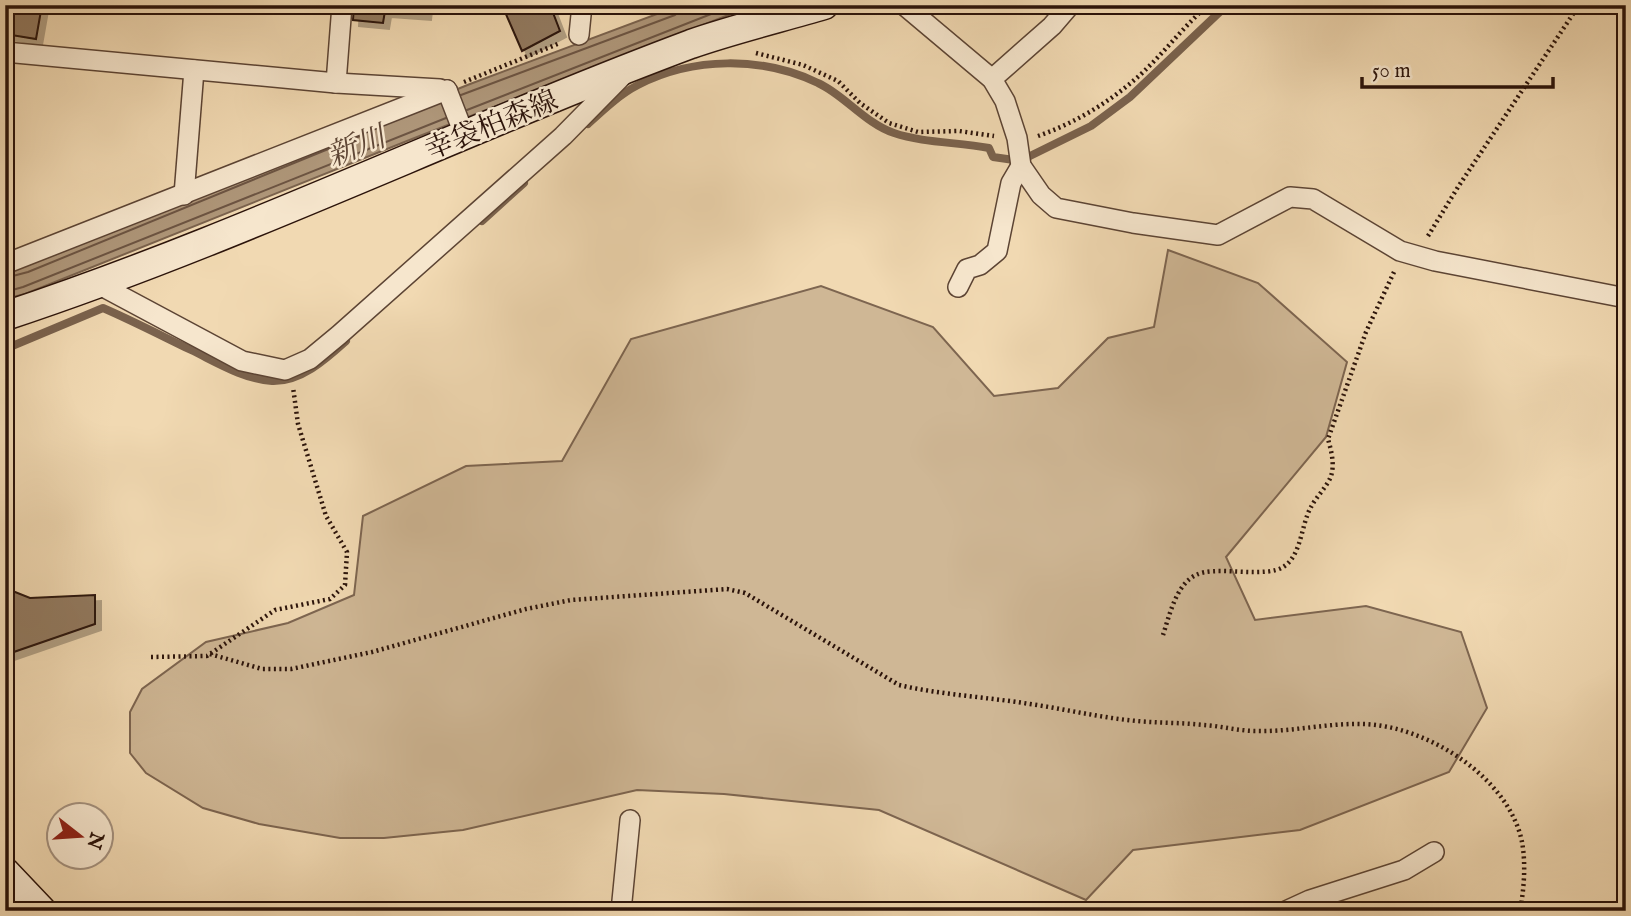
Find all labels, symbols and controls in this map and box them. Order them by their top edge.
scale bar [1362,46,1552,90]
text: 50 m [1372,58,1411,85]
street label: 幸袋柏森線 [420,84,563,169]
water label: 新川 [322,118,394,177]
north arrow [46,800,116,870]
text: N [80,828,109,852]

